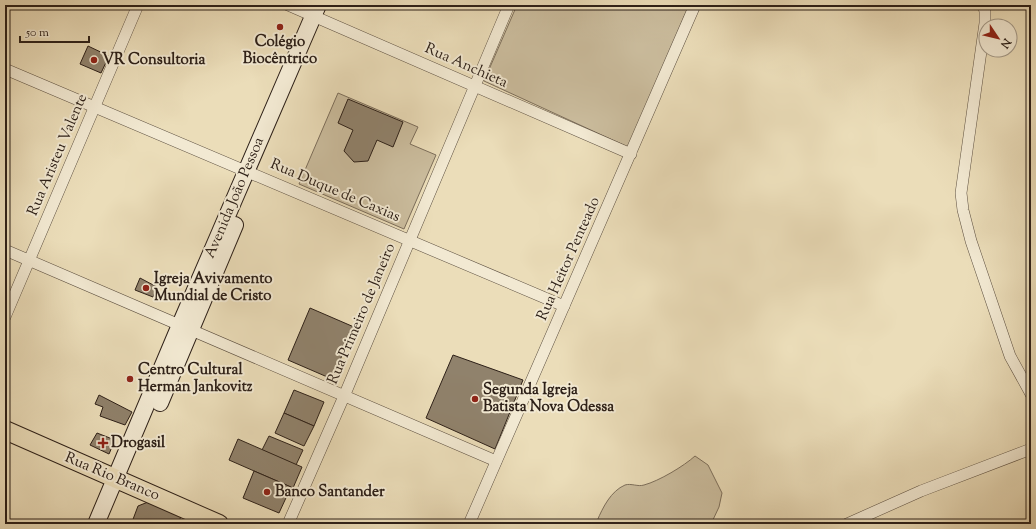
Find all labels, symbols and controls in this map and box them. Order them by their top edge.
scale bar [20,18,89,44]
north arrow [978,18,1018,58]
marker: Colégio Biocêntrico [275,22,285,32]
text: 50 m [25,24,49,42]
place label: Colégio Biocêntrico [243,32,317,70]
text: N [996,34,1015,52]
street label: Rua Anchieta [421,38,511,94]
place label: VR Consultoria [102,50,206,71]
marker: VR Consultoria [89,55,99,65]
street label: Rua Aristeu Valente [23,91,93,219]
street label: Avenida João Pessoa [200,134,270,262]
street label: Rua Duque de Caxias [267,154,403,228]
street label: Rua Heitor Penteado [532,194,606,324]
street label: Rua Primeiro de Janeiro [323,240,401,388]
place label: Igreja Avivamento Mundial de Cristo [154,269,273,307]
marker: Igreja Avivamento Mundial de Cristo [141,283,151,293]
place label: Centro Cultural Herman Jankovitz [138,360,253,398]
marker: Centro Cultural Herman Jankovitz [125,374,135,384]
place label: Segunda Igreja Batista Nova Odessa [483,380,614,418]
marker: Segunda Igreja Batista Nova Odessa [470,394,480,404]
place label: Drogasil [111,433,166,454]
marker: Drogasil [98,438,108,448]
street label: Rua Rio Branco [61,448,163,506]
place label: Banco Santander [275,482,385,503]
marker: Banco Santander [262,487,272,497]

